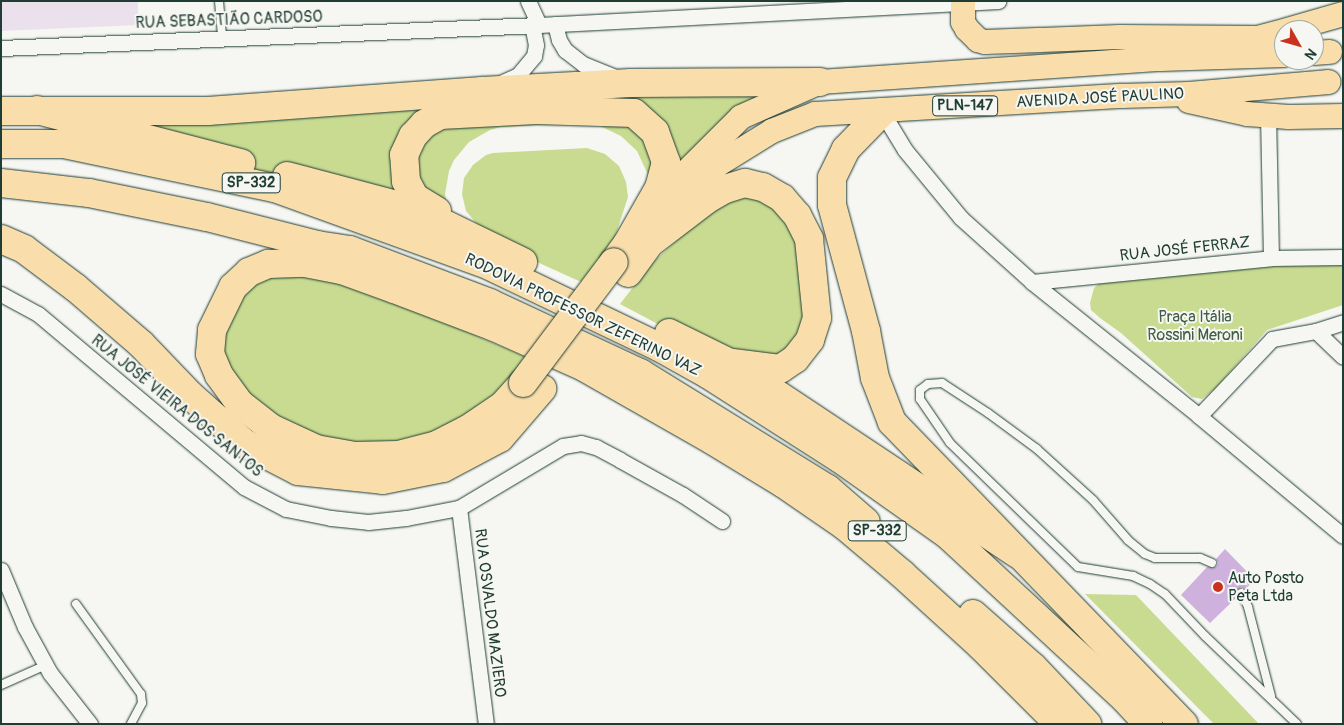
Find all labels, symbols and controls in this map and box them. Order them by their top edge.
street label: RUA SEBASTIÃO CARDOSO [135,7,323,33]
north arrow [1274,20,1324,70]
text: N [1301,45,1320,63]
street label: AVENIDA JOSÉ PAULINO [1016,84,1184,112]
road number: PLN-147 [931,94,999,118]
road number: SP-332 [221,170,281,196]
street label: RUA JOSÉ FERRAZ [1119,233,1251,265]
street label: RODOVIA PROFESSOR ZEFERINO VAZ [462,249,704,381]
park label: Praça Itália Rossini Meroni [1147,307,1243,345]
street label: RUA JOSÉ VIEIRA DOS SANTOS [87,331,267,481]
road number: SP-332 [847,518,907,544]
street label: RUA OSVALDO MAZIERO [470,528,510,698]
place label: Auto Posto Peta Ltda [1228,568,1304,606]
marker: Auto Posto Peta Ltda [1212,581,1224,593]

